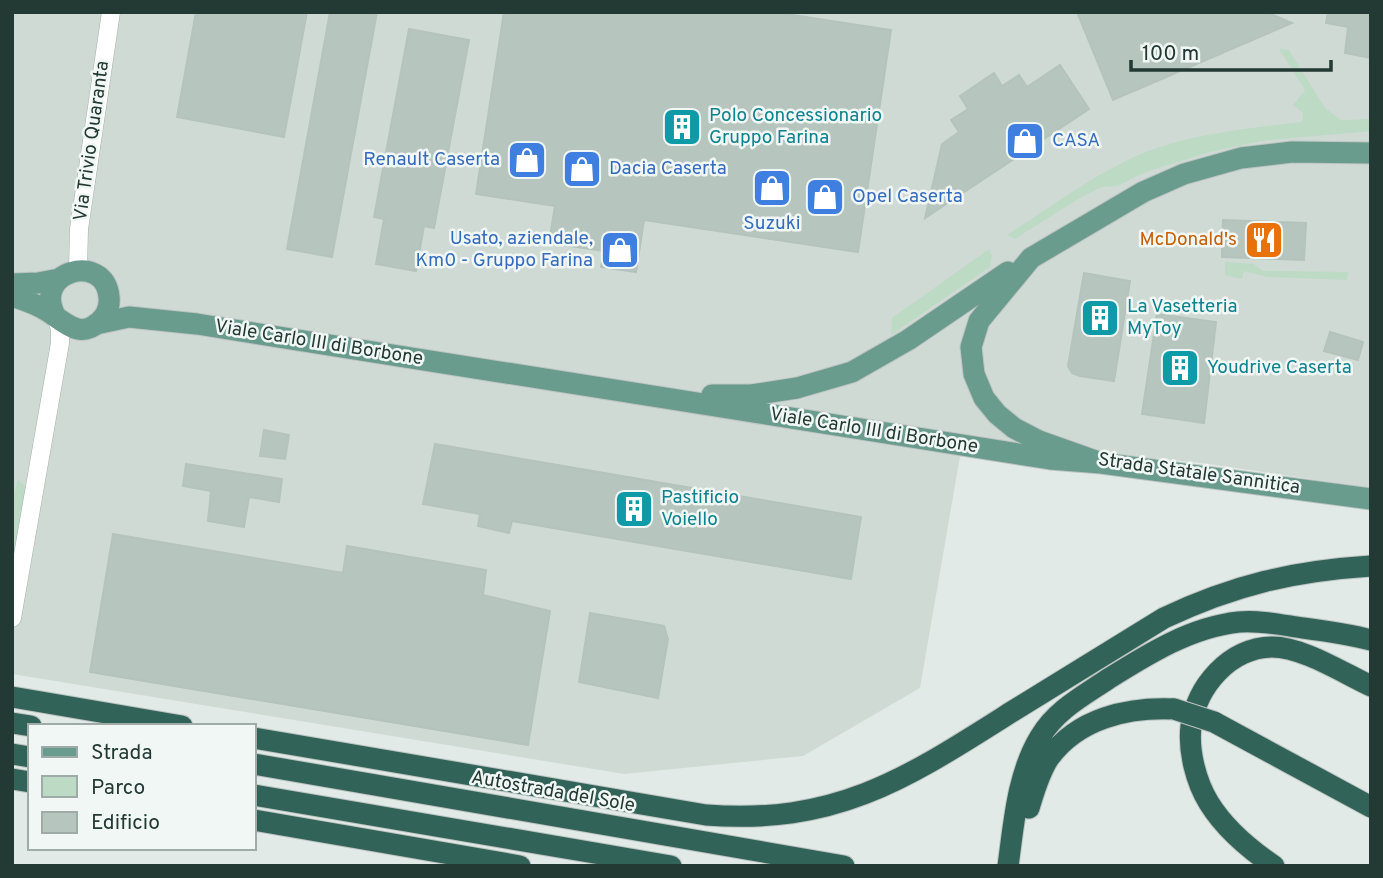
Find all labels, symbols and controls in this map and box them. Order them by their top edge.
scale bar [1131,28,1330,72]
text: 100 m [1142,41,1199,68]
street label: Via Trivio Quaranta [69,59,115,223]
place label: Polo Concessionario Gruppo Farina [709,104,882,150]
building icon: Polo Concessionario Gruppo Farina [661,106,703,148]
shop icon: CASA [1004,120,1046,162]
place label: CASA [1052,129,1100,153]
shop icon: Renault Caserta [506,139,548,181]
place label: Renault Caserta [363,148,500,172]
shop icon: Dacia Caserta [561,148,603,190]
place label: Dacia Caserta [609,157,727,181]
shop icon: Suzuki [751,167,793,209]
shop icon: Opel Caserta [804,176,846,218]
place label: Opel Caserta [852,185,963,209]
place label: Suzuki [743,212,801,236]
restaurant icon: McDonald's [1243,219,1285,261]
place label: Usato, aziendale, Km0 - Gruppo Farina [416,227,593,273]
place label: McDonald's [1139,228,1237,252]
shop icon: Usato, aziendale, Km0 - Gruppo Farina [599,229,641,271]
place label: La Vasetteria MyToy [1127,295,1238,341]
building icon: La Vasetteria MyToy [1079,297,1121,339]
street label: Viale Carlo III di Borbone [213,315,425,371]
building icon: Youdrive Caserta [1159,347,1201,389]
place label: Youdrive Caserta [1207,356,1352,380]
street label: Viale Carlo III di Borbone [768,403,980,459]
street label: Strada Statale Sannitica [1097,448,1301,500]
place label: Pastificio Voiello [661,486,739,532]
building icon: Pastificio Voiello [613,488,655,530]
legend [28,724,256,850]
text: Strada [91,740,152,767]
street label: Autostrada del Sole [469,766,637,818]
text: Parco [91,775,145,802]
text: Edificio [91,810,160,837]

